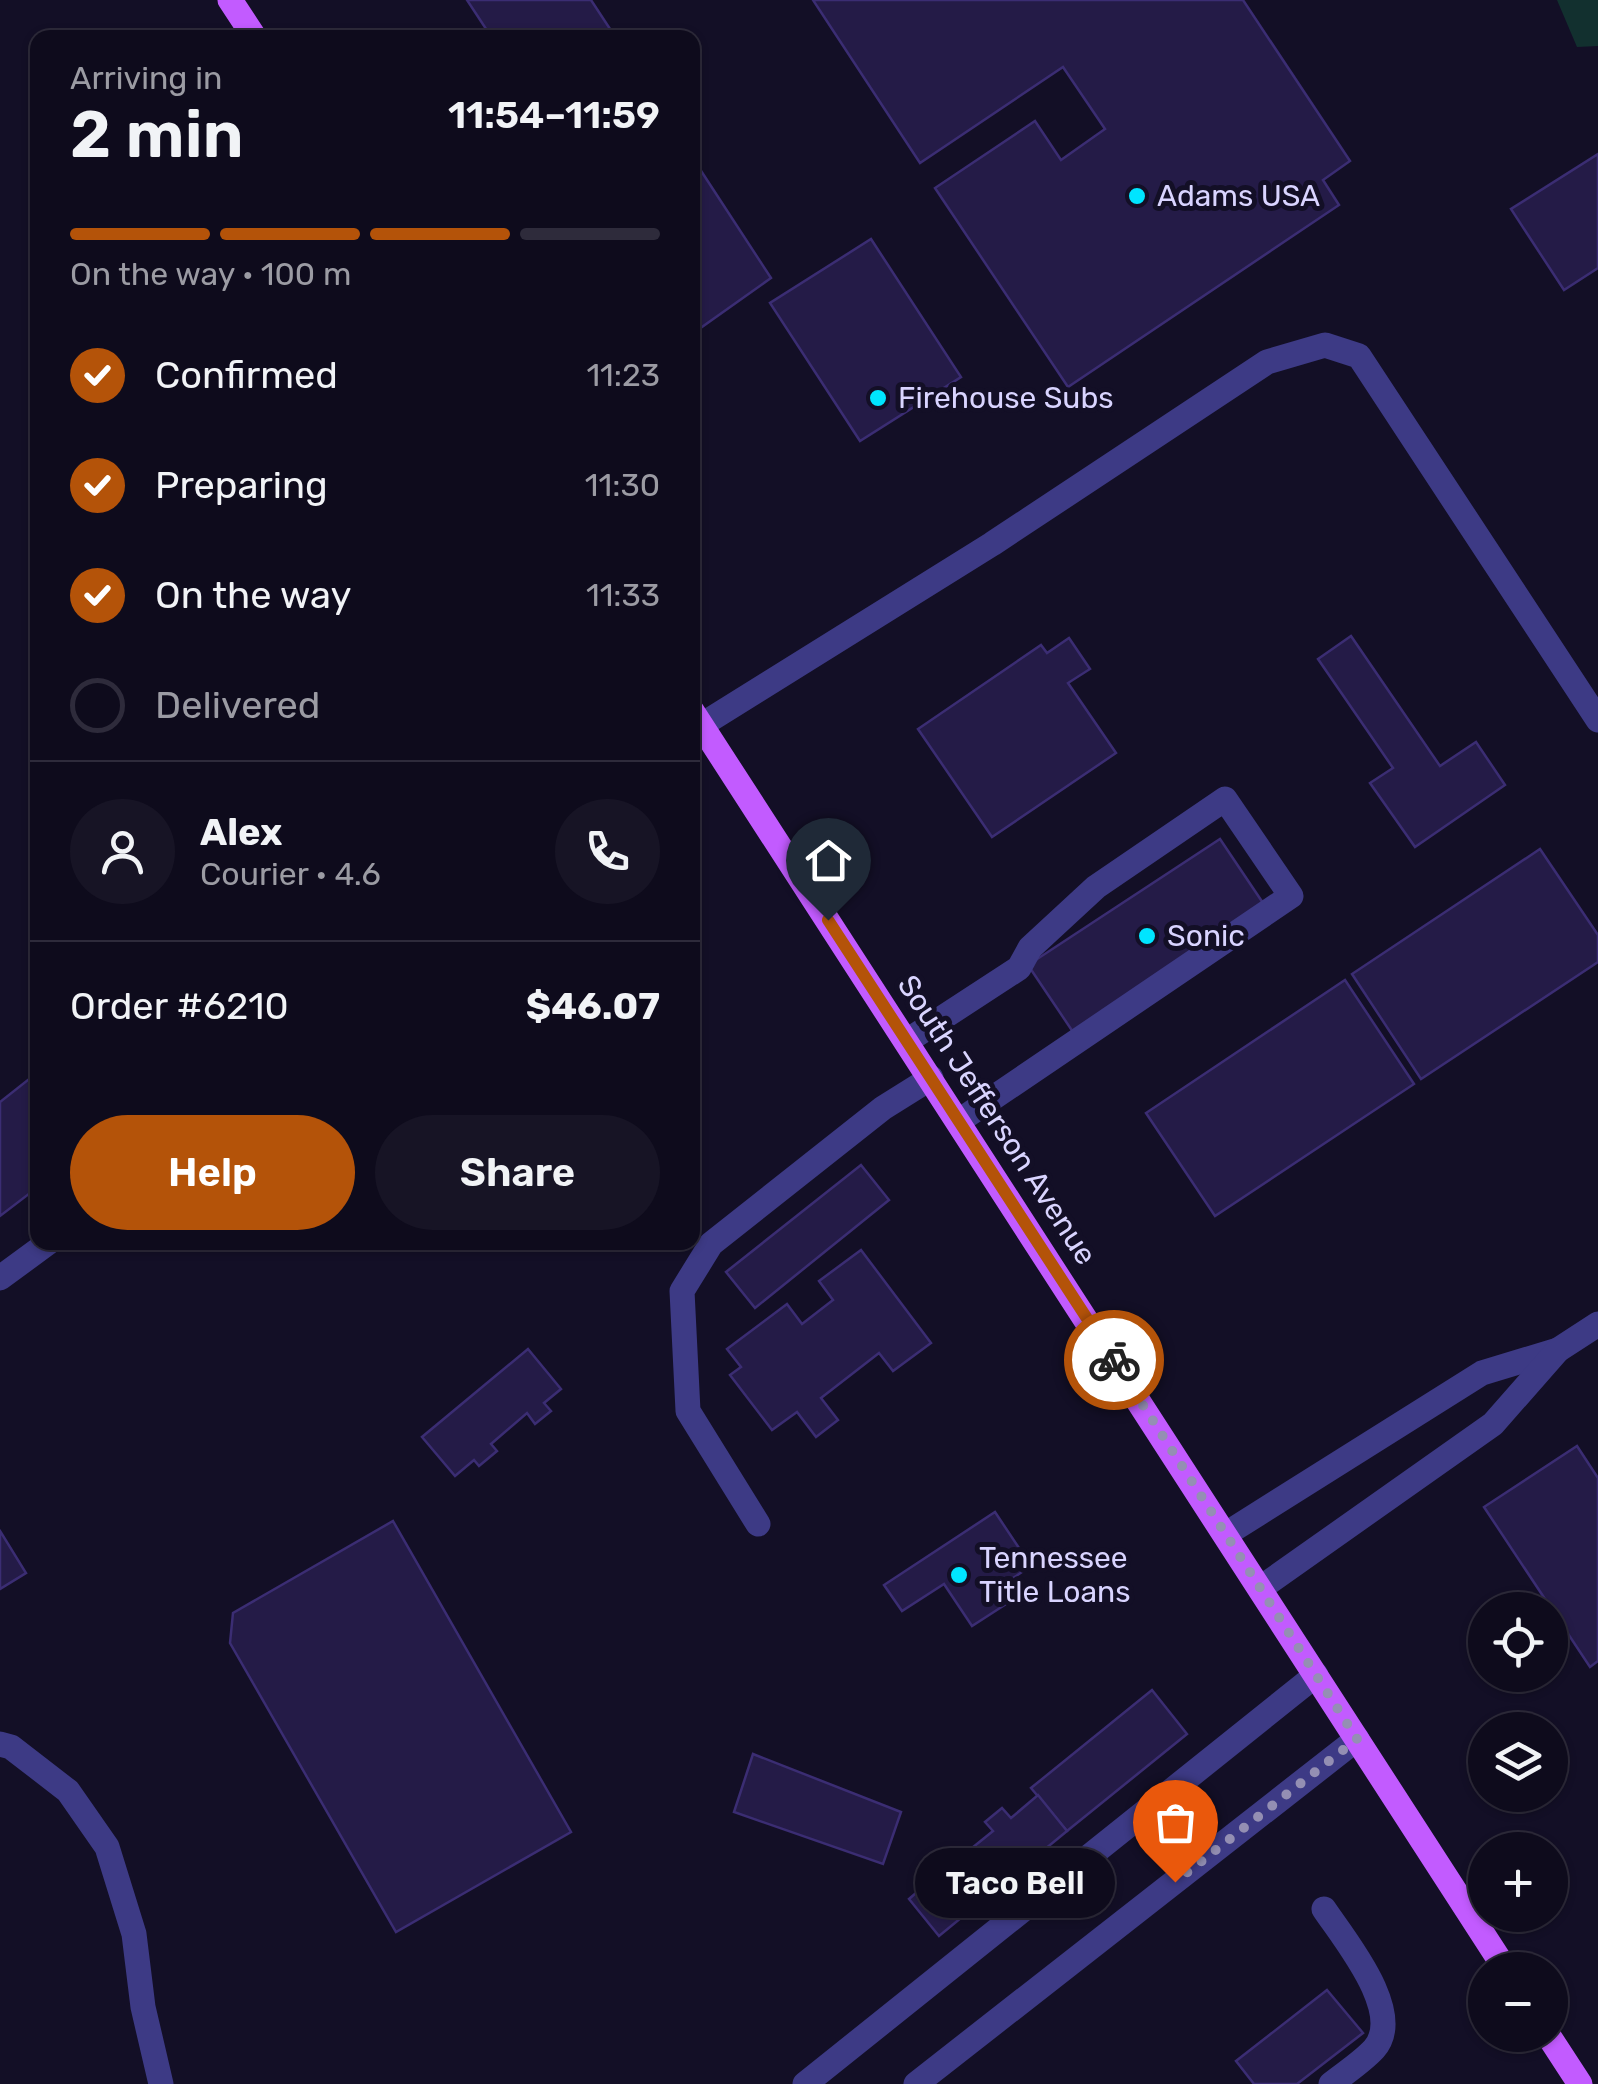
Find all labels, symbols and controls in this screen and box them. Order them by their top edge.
text: Arriving in [70,59,222,97]
text: 11:54–11:59 [448,92,660,138]
text: 2 min [70,96,244,173]
place label: Adams USA [1157,178,1320,214]
marker: Adams USA [1126,185,1148,207]
text: On the way · 100 m [70,255,351,293]
icon: check [70,348,125,403]
text: Confirmed [155,352,338,398]
text: 11:23 [586,356,660,394]
place label: Firehouse Subs [898,380,1114,416]
marker: Firehouse Subs [867,387,889,409]
icon: check [70,458,125,513]
text: Preparing [155,462,328,508]
text: 11:30 [585,466,660,504]
icon: check [70,568,125,623]
text: On the way [155,572,351,618]
text: 11:33 [586,576,660,614]
text: Delivered [155,682,320,728]
button: person [70,799,175,904]
button: phone [555,799,660,904]
text: Alex [200,809,282,855]
pin [786,818,871,921]
icon: home [801,833,856,888]
text: Courier · 4.6 [200,855,381,893]
place label: Sonic [1167,918,1245,954]
marker: Sonic [1136,925,1158,947]
street label: South Jefferson Avenue [890,968,1104,1272]
text: Order #6210 [70,983,289,1029]
text: $46.07 [526,983,660,1029]
button: Help [70,1115,355,1230]
button: Share [375,1115,660,1230]
courier [1064,1310,1164,1410]
icon: bike [1087,1333,1142,1388]
place label: Tennessee Title Loans [979,1540,1131,1610]
marker: Tennessee Title Loans [948,1564,970,1586]
map controls [1468,1592,1568,2052]
button: locate [1468,1592,1568,1692]
button: layers [1468,1712,1568,1812]
pin [1133,1780,1218,1883]
icon: bag [1148,1795,1203,1850]
button: + [1468,1832,1568,1932]
callout: Taco Bell [915,1847,1115,1917]
text: Taco Bell [946,1864,1084,1902]
button: − [1468,1952,1568,2052]

